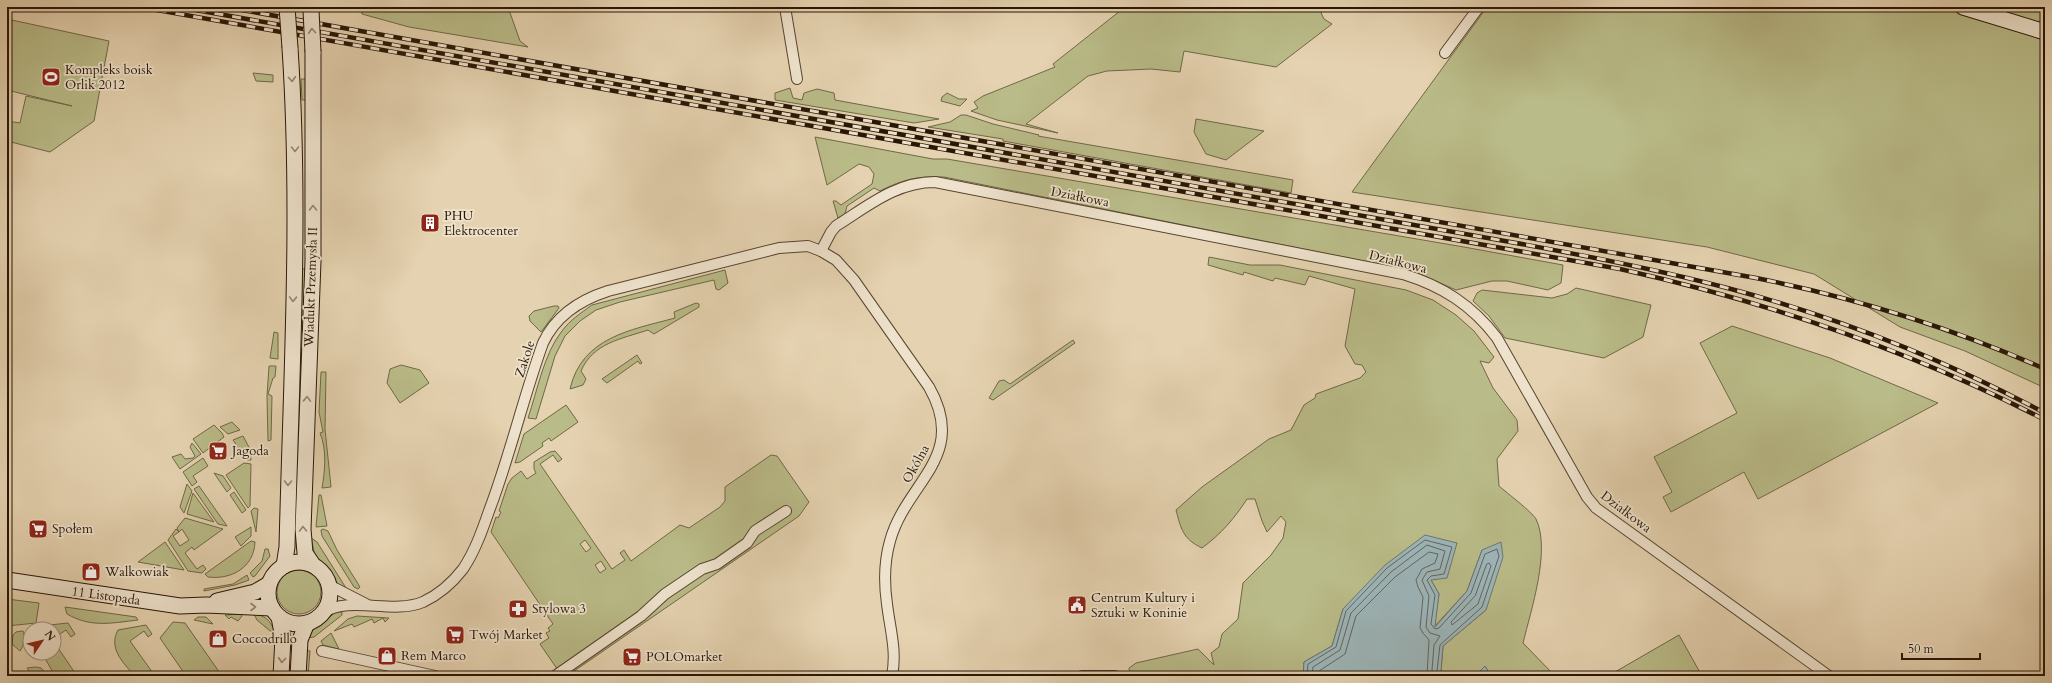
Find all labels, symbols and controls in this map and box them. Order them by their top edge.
one-way arrow [308,28,317,34]
place label: Kompleks boisk Orlik 2012 [65,61,153,94]
sports icon: Kompleks boisk Orlik 2012 [40,66,62,88]
one-way arrow [287,76,296,82]
one-way arrow [290,146,299,152]
street label: Działkowa [1049,183,1111,212]
one-way arrow [309,205,317,211]
place label: PHU Elektrocenter [444,207,518,240]
building icon: PHU Elektrocenter [419,212,441,234]
street label: Wiadukt Przemysła II [300,227,322,348]
street label: Działkowa [1367,246,1429,278]
one-way arrow [289,296,298,302]
street label: Zakole [511,338,539,380]
one-way arrow [302,396,311,402]
supermarket icon: Jagoda [207,440,229,462]
street label: Okólna [898,441,934,487]
place label: Jagoda [230,442,269,460]
one-way arrow [284,480,293,486]
street label: Działkowa [1597,487,1655,537]
supermarket icon: Społem [27,518,49,540]
place label: Społem [52,520,93,538]
one-way arrow [299,526,307,532]
shop icon: Walkowiak [80,561,102,583]
place label: Walkowiak [104,563,169,581]
street label: 11 Listopada [71,582,142,610]
place label: Centrum Kultury i Sztuki w Koninie [1091,589,1195,622]
public building icon: Centrum Kultury i Sztuki w Koninie [1066,594,1088,616]
pharmacy icon: Stylowa 3 [507,598,529,620]
place label: Stylowa 3 [532,600,586,618]
one-way arrow [250,603,256,611]
north arrow [22,621,62,661]
supermarket icon: Twój Market [444,624,466,646]
place label: Twój Market [469,626,543,644]
text: N [41,627,59,644]
shop icon: Coccodrillo [207,628,229,650]
place label: Coccodrillo [232,630,297,648]
scale bar [1902,635,1980,661]
text: 50 m [1908,641,1935,657]
shop icon: Rem Marco [376,645,398,667]
supermarket icon: POLOmarket [621,646,643,668]
place label: Rem Marco [401,647,466,665]
place label: POLOmarket [646,648,722,666]
one-way arrow [278,657,286,663]

